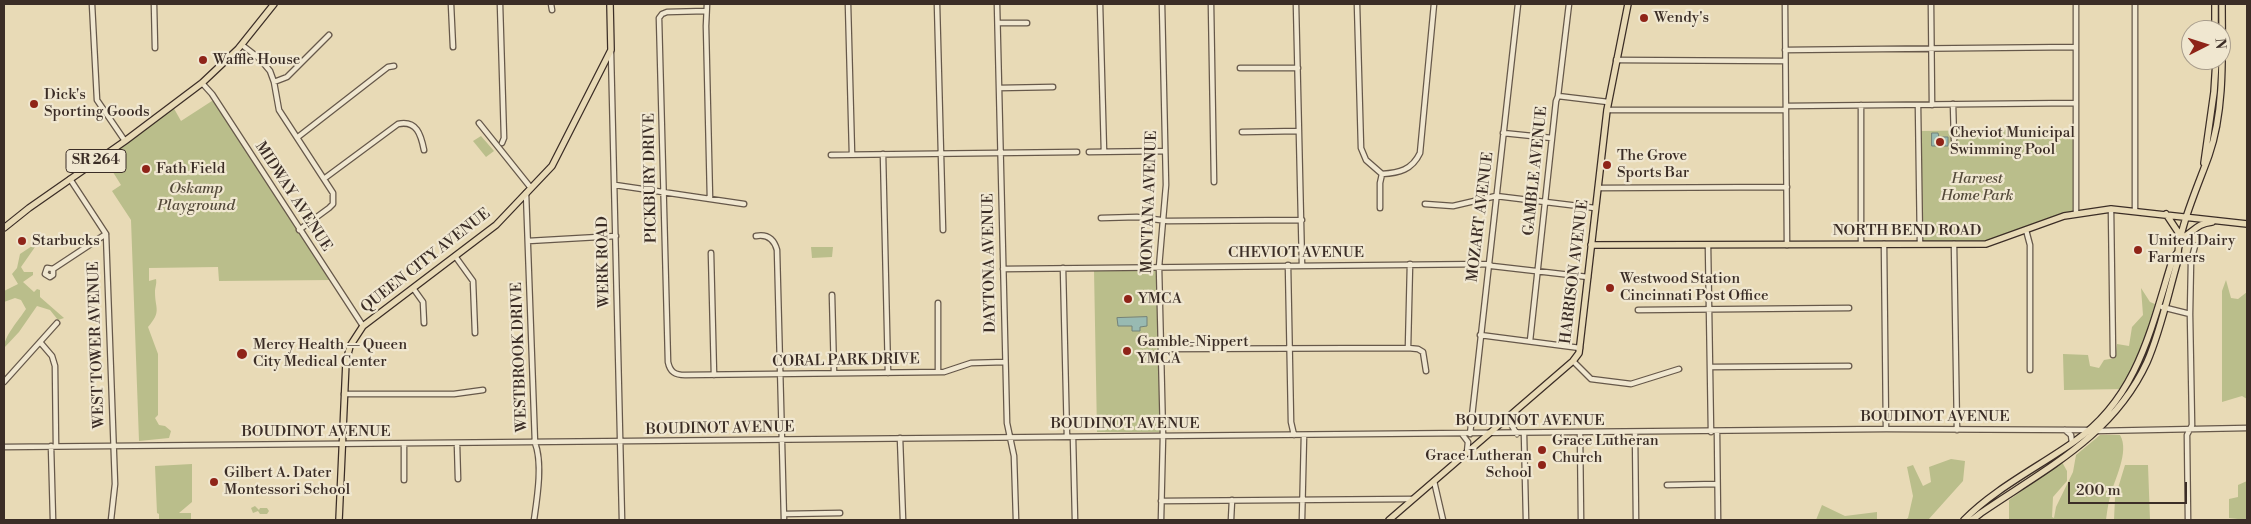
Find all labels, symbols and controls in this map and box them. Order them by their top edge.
place label: Wendy's [1654,9,1709,27]
marker: Wendy's [1638,12,1650,24]
north arrow [2181,20,2231,70]
text: N [2210,37,2229,50]
place label: Waffle House [213,51,300,69]
marker: Waffle House [197,54,209,66]
place label: Dick's Sporting Goods [44,86,150,121]
marker: Dick's Sporting Goods [28,98,40,110]
street label: GAMBLE AVENUE [1520,105,1552,237]
street label: PICKBURY DRIVE [641,113,661,243]
place label: Cheviot Municipal Swimming Pool [1950,124,2075,159]
street label: MONTANA AVENUE [1139,130,1161,274]
marker: Cheviot Municipal Swimming Pool [1934,136,1946,148]
street label: MIDWAY AVENUE [251,139,335,255]
place label: The Grove Sports Bar [1617,147,1689,182]
road number: SR 264 [66,150,126,172]
street label: MOZART AVENUE [1464,151,1498,283]
marker: The Grove Sports Bar [1601,159,1613,171]
place label: Fath Field [156,160,225,178]
marker: Fath Field [140,163,152,175]
park label: Harvest Home Park [1941,170,2013,205]
park label: Oskamp Playground [157,180,235,215]
street label: DAYTONA AVENUE [980,193,1000,333]
street label: HARRISON AVENUE [1557,199,1593,345]
street label: QUEEN CITY AVENUE [358,205,494,317]
street label: WERK ROAD [594,216,614,308]
street label: NORTH BEND ROAD [1833,222,1981,240]
place label: Starbucks [32,232,100,250]
place label: United Dairy Farmers [2148,232,2235,267]
marker: Starbucks [16,235,28,247]
street label: CHEVIOT AVENUE [1228,244,1364,262]
marker: United Dairy Farmers [2132,244,2144,256]
street label: WEST TOWER AVENUE [85,261,109,429]
place label: Westwood Station Cincinnati Post Office [1620,270,1769,305]
street label: WESTBROOK DRIVE [508,282,532,432]
marker: Westwood Station Cincinnati Post Office [1604,282,1616,294]
place label: YMCA [1138,290,1182,308]
marker: YMCA [1122,293,1134,305]
place label: Gamble-Nippert YMCA [1137,333,1249,368]
place label: Mercy Health — Queen City Medical Center [253,336,407,371]
marker: Gamble-Nippert YMCA [1121,345,1133,357]
marker: Mercy Health — Queen City Medical Center [235,347,249,361]
street label: CORAL PARK DRIVE [772,351,920,371]
street label: BOUDINOT AVENUE [1860,408,2010,426]
street label: BOUDINOT AVENUE [1455,412,1605,430]
street label: BOUDINOT AVENUE [1050,415,1200,433]
street label: BOUDINOT AVENUE [645,419,795,439]
street label: BOUDINOT AVENUE [241,423,391,441]
place label: Grace Lutheran Church [1552,432,1659,467]
marker: Grace Lutheran Church [1536,444,1548,456]
place label: Grace Lutheran School [1425,447,1532,482]
marker: Grace Lutheran School [1536,459,1548,471]
place label: Gilbert A. Dater Montessori School [224,464,350,499]
scale bar [2071,472,2190,504]
marker: Gilbert A. Dater Montessori School [208,476,220,488]
text: 200 m [2076,481,2121,500]

